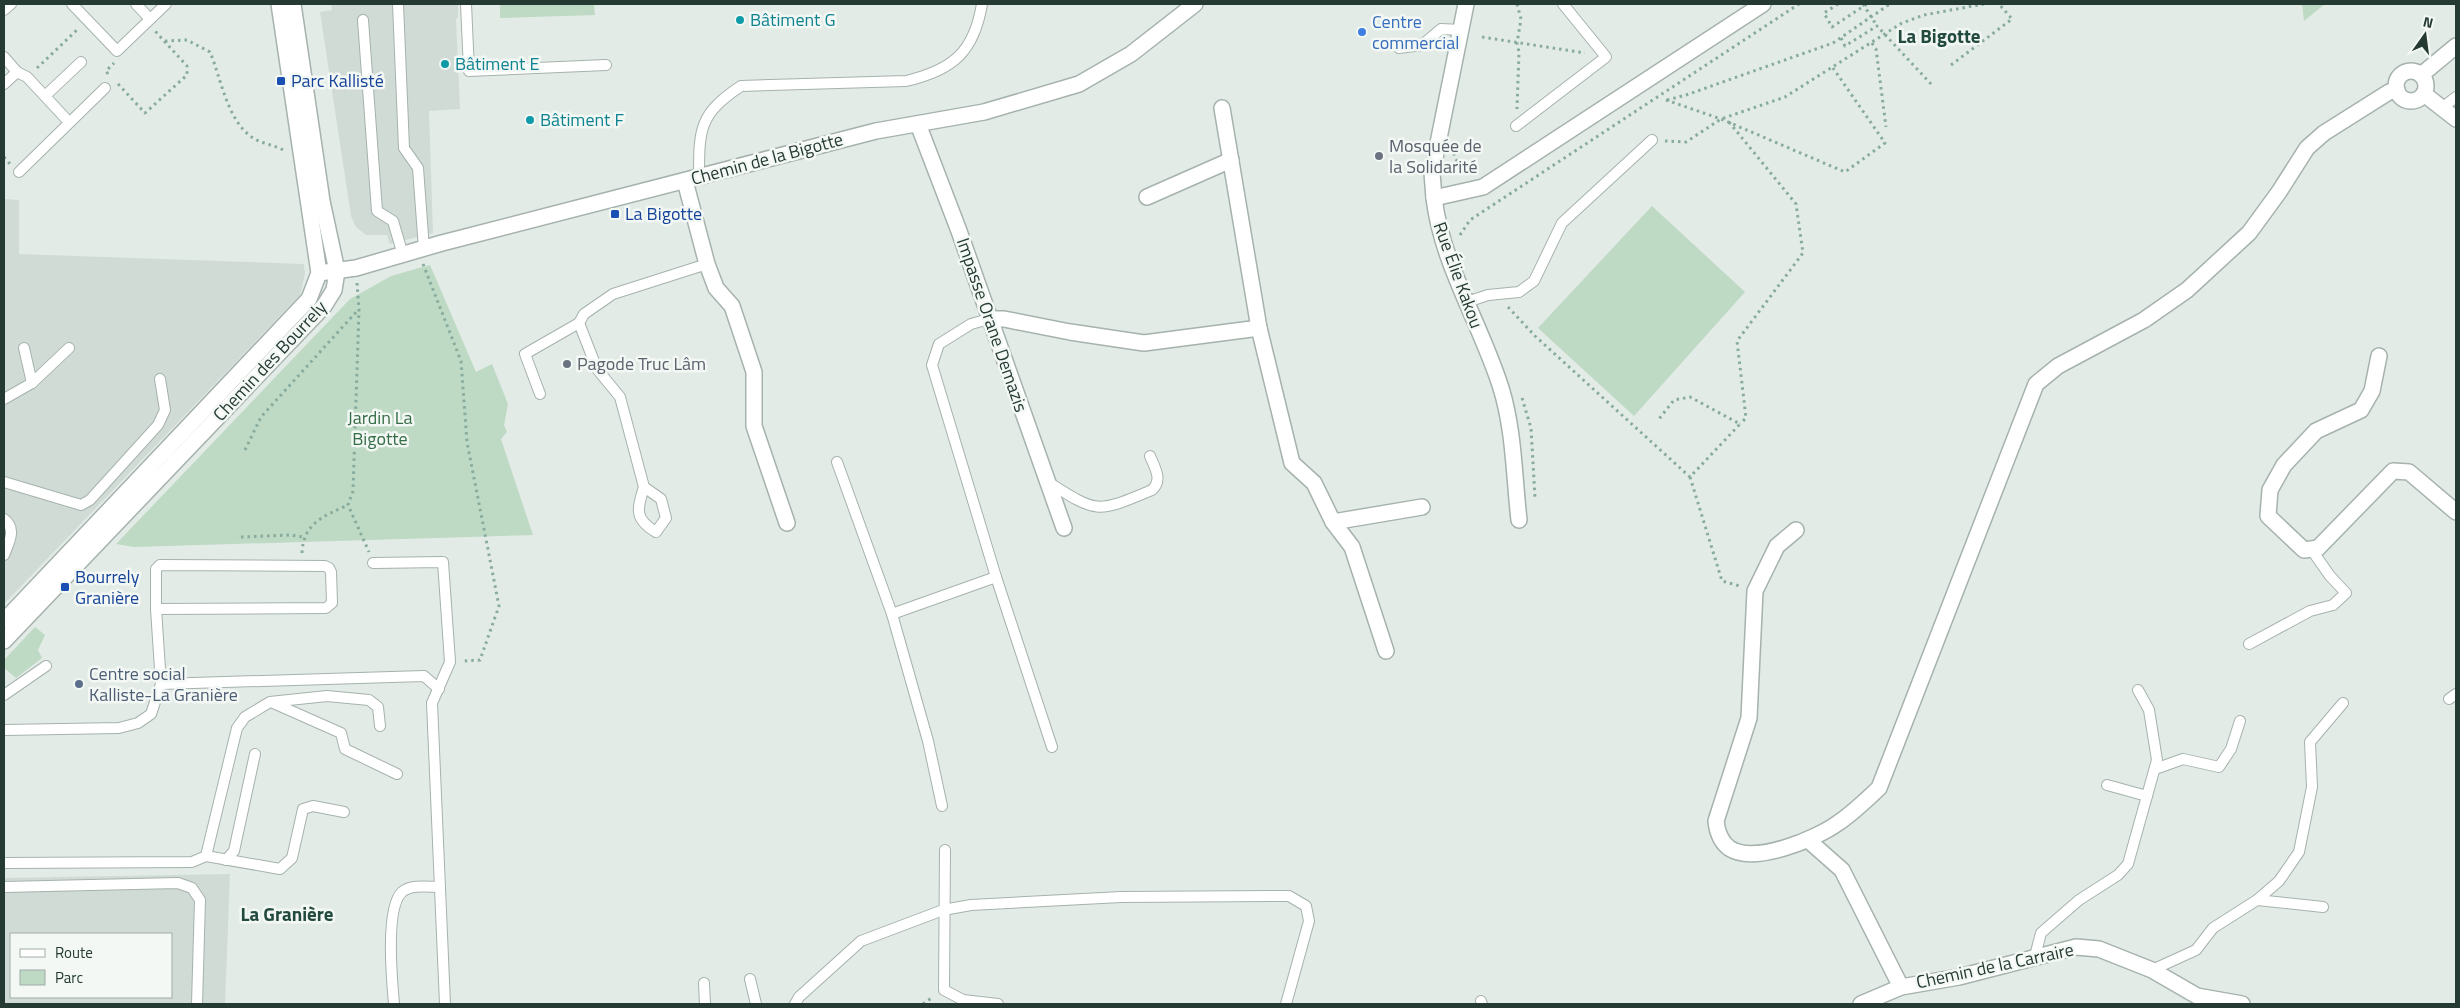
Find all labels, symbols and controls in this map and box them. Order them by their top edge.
place label: Bâtiment G [750,6,835,33]
place label: Centre commercial [1372,8,1459,56]
north arrow [2400,10,2450,60]
text: N [2421,11,2436,33]
marker: Bâtiment G [734,14,746,26]
district label: La Bigotte [1897,21,1981,50]
marker: Centre commercial [1356,26,1368,38]
place label: Bâtiment E [455,50,539,77]
marker: Bâtiment E [439,58,451,70]
place label: Parc Kallisté [291,67,384,94]
marker: Parc Kallisté [275,75,287,87]
place label: Bâtiment F [540,106,624,133]
marker: Bâtiment F [524,114,536,126]
street label: Chemin de la Bigotte [688,125,846,192]
place label: Mosquée de la Solidarité [1389,132,1482,180]
marker: Mosquée de la Solidarité [1373,150,1385,162]
place label: La Bigotte [625,200,702,227]
marker: La Bigotte [609,208,621,220]
street label: Rue Élie Kakou [1427,218,1490,332]
street label: Impasse Orane Demazis [950,234,1035,416]
street label: Chemin des Bourrely [206,294,333,427]
place label: Pagode Truc Lâm [577,350,706,377]
marker: Pagode Truc Lâm [561,358,573,370]
park label: Jardin La Bigotte [348,404,412,452]
place label: Bourrely Granière [75,563,140,611]
marker: Bourrely Granière [59,581,71,593]
place label: Centre social Kalliste-La Granière [89,660,238,708]
marker: Centre social Kalliste-La Granière [73,678,85,690]
district label: La Granière [240,899,334,928]
legend [10,933,172,998]
street label: Chemin de la Carraire [1914,936,2076,995]
text: Route [55,941,93,964]
text: Parc [55,966,83,989]

